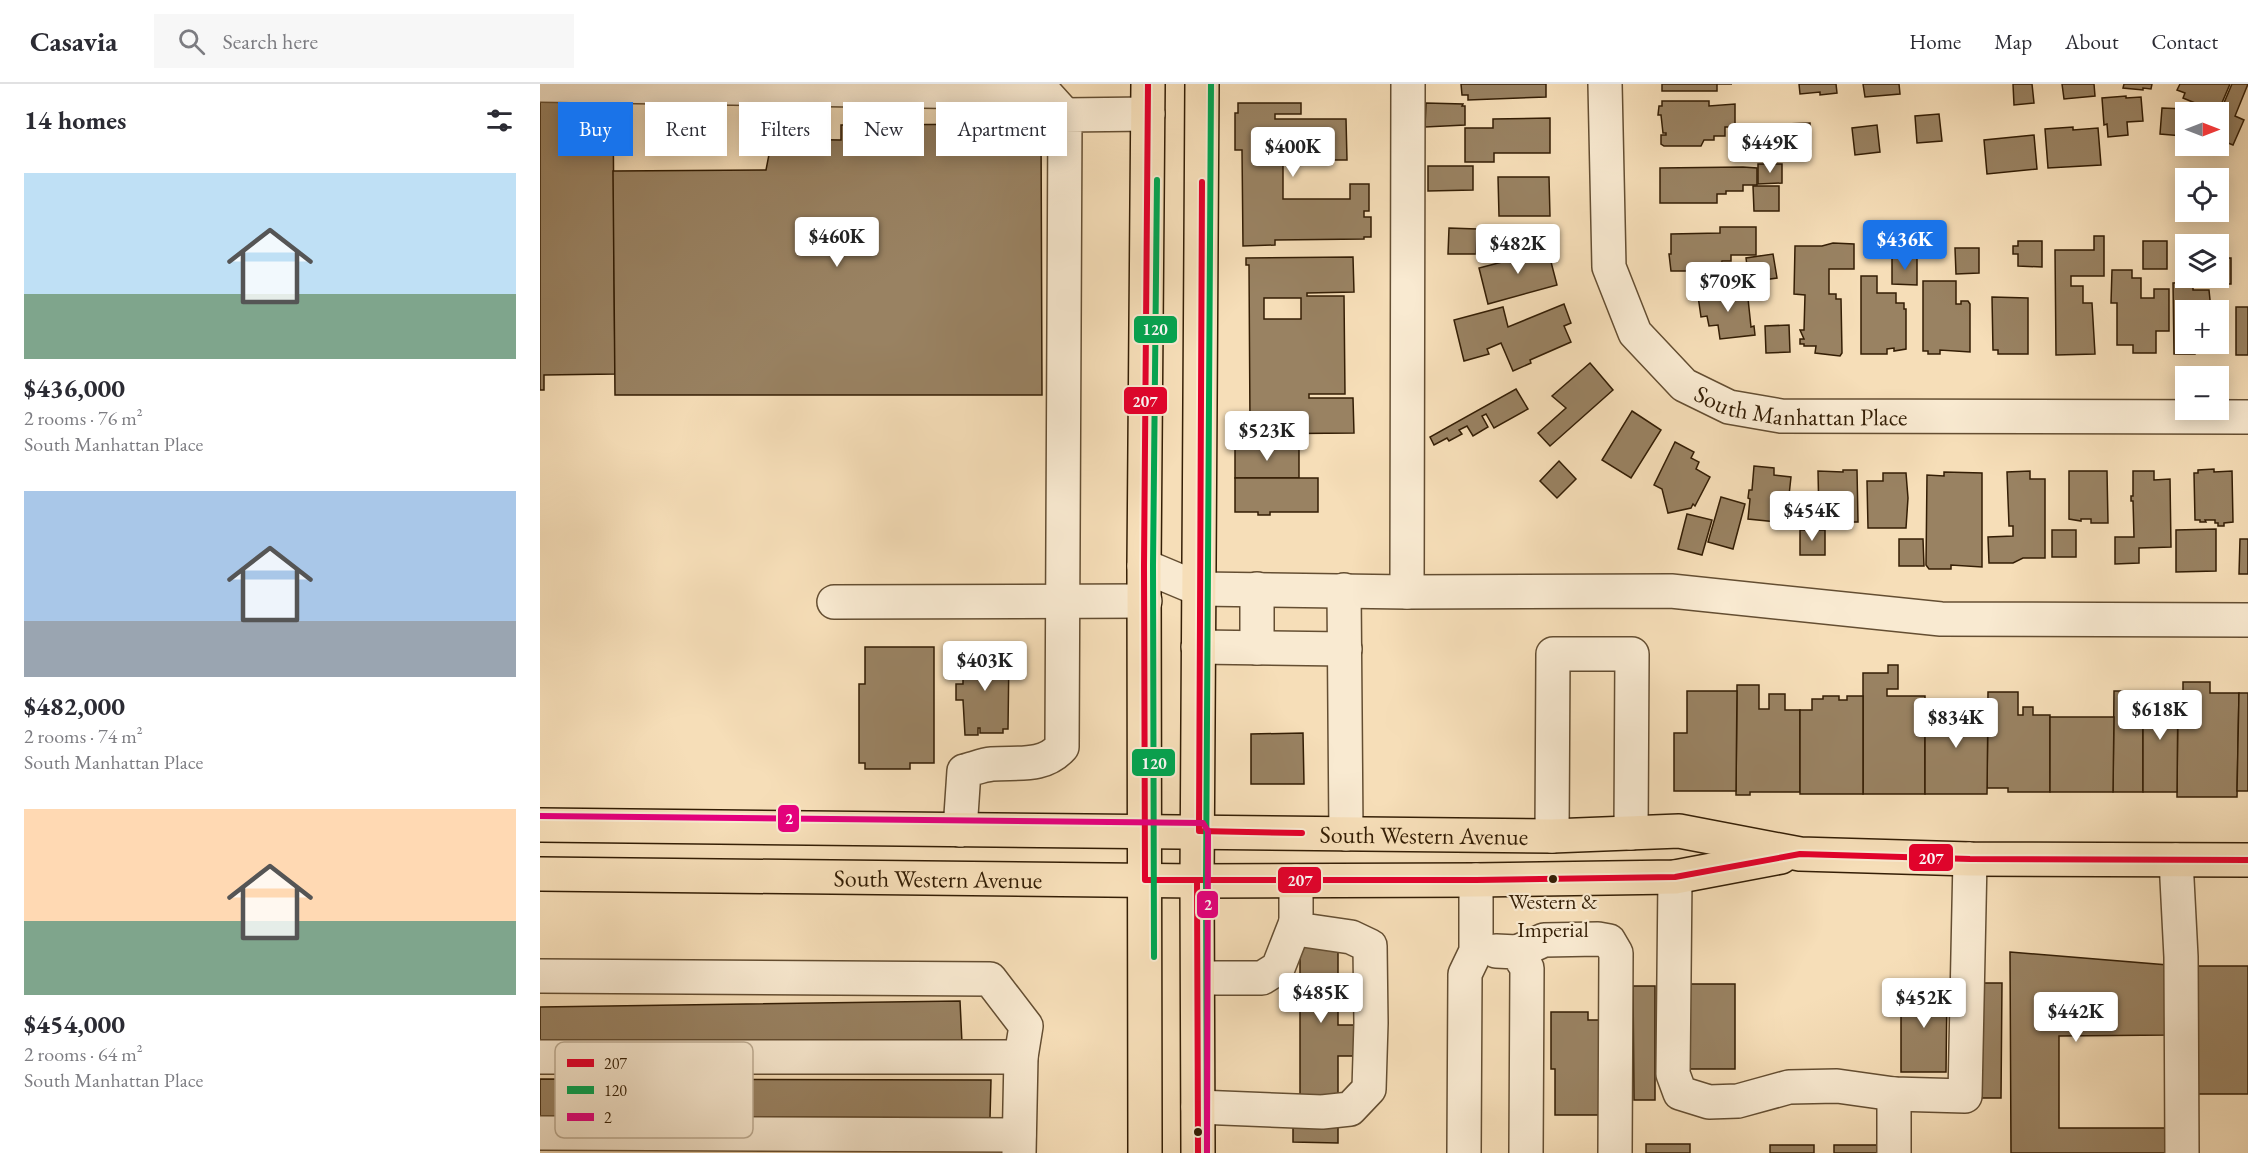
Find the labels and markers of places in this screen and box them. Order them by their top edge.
pin: $449K [1728,123,1812,174]
pin: $400K [1251,127,1335,178]
pin: $460K [795,217,879,268]
pin: $436K [1863,220,1947,271]
pin: $482K [1476,224,1560,275]
pin: $709K [1686,262,1770,313]
pin: $523K [1225,411,1309,462]
pin: $454K [1770,491,1854,542]
pin: $403K [943,641,1027,692]
pin: $618K [2118,690,2202,741]
pin: $834K [1914,698,1998,749]
marker: Western & Imperial [1547,873,1559,885]
place label: Western & Imperial [1508,887,1598,944]
pin: $485K [1279,973,1363,1024]
pin: $452K [1882,978,1966,1029]
pin: $442K [2034,992,2118,1043]
unlabelled marker [1192,1126,1204,1138]

